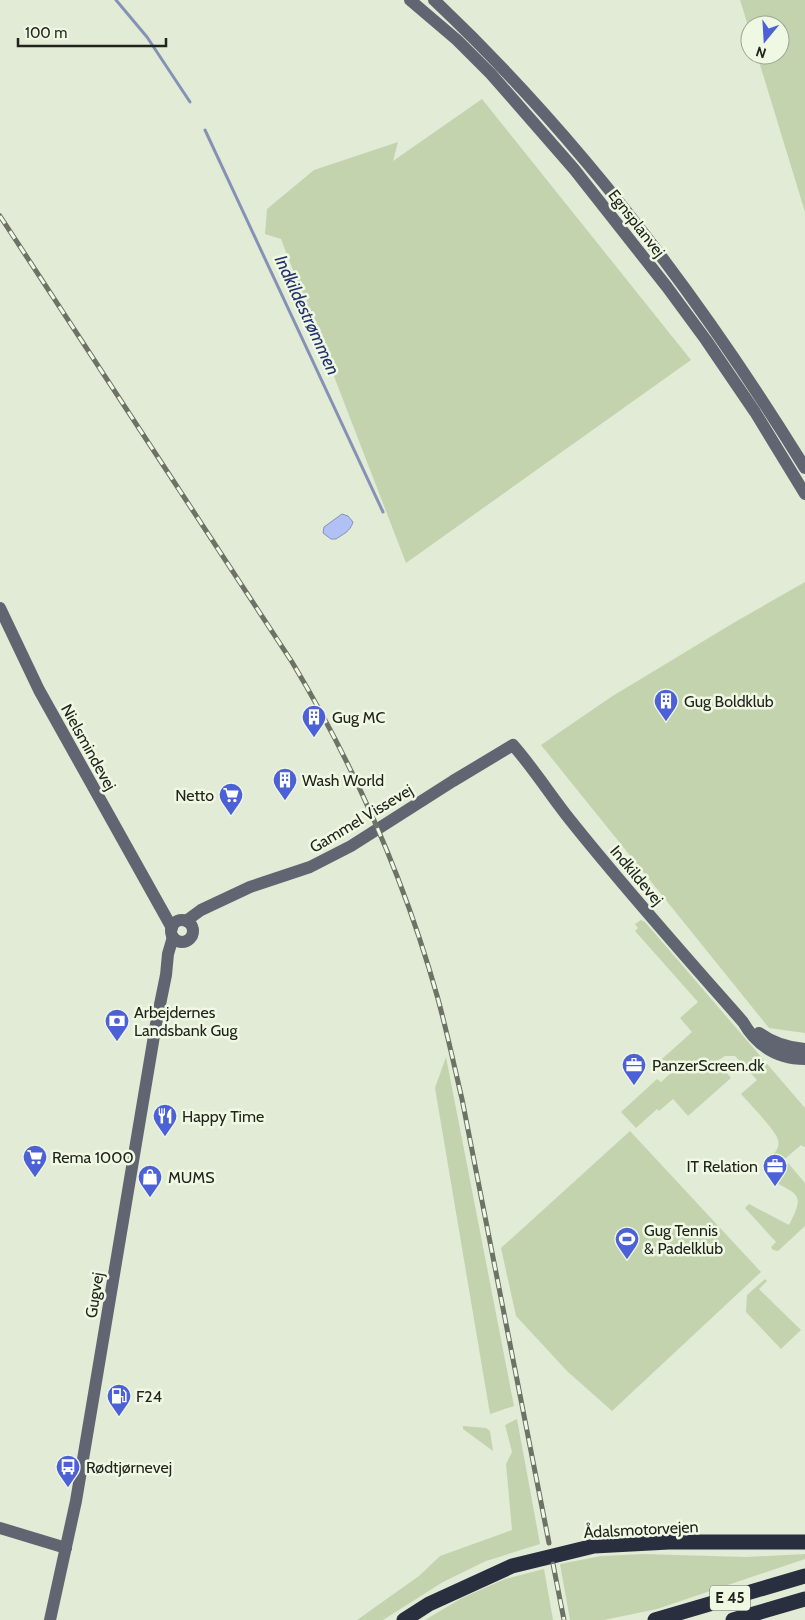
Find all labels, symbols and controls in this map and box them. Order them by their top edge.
scale bar [18,15,165,47]
north arrow [740,15,790,65]
text: 100 m [25,24,67,42]
text: N [753,42,768,62]
street label: Egnsplanvej [604,186,669,261]
water label: Indkildestrømmen [270,252,344,378]
building icon: Gug Boldklub [653,688,679,722]
place label: Gug Boldklub [684,692,774,711]
street label: Nielsmindevej [57,701,120,794]
building icon: Gug MC [301,704,327,738]
place label: Gug MC [332,708,386,727]
building icon: Wash World [272,767,298,801]
place label: Wash World [302,771,384,790]
street label: Gammel Vissevej [306,780,416,857]
supermarket icon: Netto [218,782,244,816]
place label: Netto [175,786,214,805]
street label: Indkildevej [606,842,667,909]
place label: Arbejdernes Landsbank Gug [134,1003,238,1040]
bank icon: Arbejdernes Landsbank Gug [104,1008,130,1042]
office icon: PanzerScreen.dk [621,1052,647,1086]
place label: PanzerScreen.dk [652,1056,765,1075]
restaurant icon: Happy Time [152,1103,178,1137]
place label: Happy Time [182,1107,264,1126]
supermarket icon: Rema 1000 [22,1144,48,1178]
place label: Rema 1000 [52,1148,134,1167]
office icon: IT Relation [762,1153,788,1187]
place label: IT Relation [686,1157,758,1176]
shop icon: MUMS [137,1164,163,1198]
place label: MUMS [168,1168,215,1187]
place label: Gug Tennis & Padelklub [644,1221,723,1258]
sports icon: Gug Tennis & Padelklub [614,1226,640,1260]
street label: Gugvej [81,1271,107,1319]
fuel station icon: F24 [106,1383,132,1417]
place label: F24 [136,1387,162,1406]
bus stop icon: Rødtjørnevej [55,1454,81,1488]
place label: Rødtjørnevej [86,1458,172,1477]
street label: Ådalsmotorvejen [583,1517,699,1542]
road number: E 45 [710,1586,750,1610]

